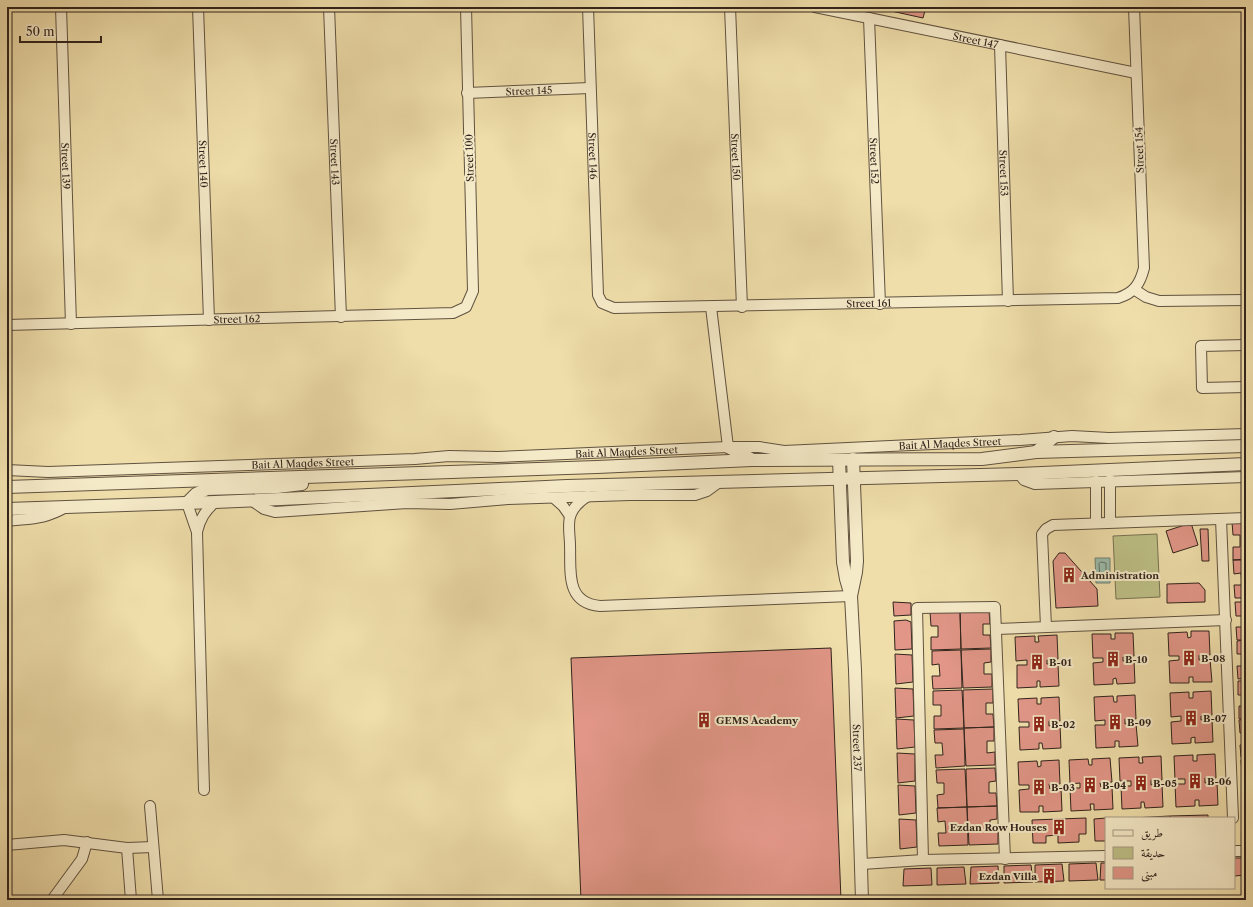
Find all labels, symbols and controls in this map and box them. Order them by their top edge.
scale bar [20,18,101,44]
text: 50 m [26,24,55,39]
street label: Street 147 [952,30,999,52]
street label: Street 145 [505,84,552,98]
street label: Street 154 [1132,126,1147,173]
street label: Street 146 [585,132,600,180]
street label: Street 150 [728,133,743,181]
street label: Street 100 [462,134,477,182]
street label: Street 152 [867,137,881,185]
street label: Street 143 [327,138,342,185]
street label: Street 140 [196,140,210,188]
street label: Street 139 [58,142,73,190]
street label: Street 153 [996,150,1011,196]
street label: Street 161 [846,296,892,310]
street label: Street 162 [213,312,261,326]
street label: Bait Al Maqdes Street [898,435,1002,453]
street label: Bait Al Maqdes Street [575,443,679,461]
street label: Bait Al Maqdes Street [251,455,355,472]
building icon: Administration [1060,566,1078,584]
place label: Administration [1080,569,1159,582]
building icon: B-08 [1180,649,1198,667]
building icon: B-10 [1104,650,1122,668]
place label: B-08 [1201,652,1225,665]
building icon: B-01 [1028,653,1046,671]
place label: B-10 [1125,653,1148,666]
place label: B-01 [1049,656,1072,669]
building icon: B-07 [1182,709,1200,727]
building icon: GEMS Academy [695,711,713,729]
place label: B-07 [1203,712,1227,725]
building icon: B-09 [1106,713,1124,731]
place label: GEMS Academy [716,714,799,727]
building icon: B-02 [1030,715,1048,733]
place label: B-09 [1127,716,1151,729]
place label: B-02 [1051,718,1075,731]
street label: Street 237 [850,724,864,772]
building icon: B-06 [1186,772,1204,790]
building icon: B-05 [1132,774,1150,792]
place label: B-06 [1207,775,1231,788]
building icon: B-04 [1081,776,1099,794]
place label: B-05 [1153,777,1177,790]
building icon: B-03 [1030,778,1048,796]
place label: B-04 [1102,779,1126,792]
place label: B-03 [1051,781,1075,794]
legend [1105,817,1235,889]
building icon: Ezdan Row Houses [1050,818,1068,836]
place label: Ezdan Row Houses [950,821,1047,834]
text: طريق [1141,825,1163,841]
text: حديقة [1141,845,1165,861]
text: مبنى [1141,865,1157,882]
building icon: Ezdan Villa [1040,867,1058,885]
place label: Ezdan Villa [979,870,1037,883]

